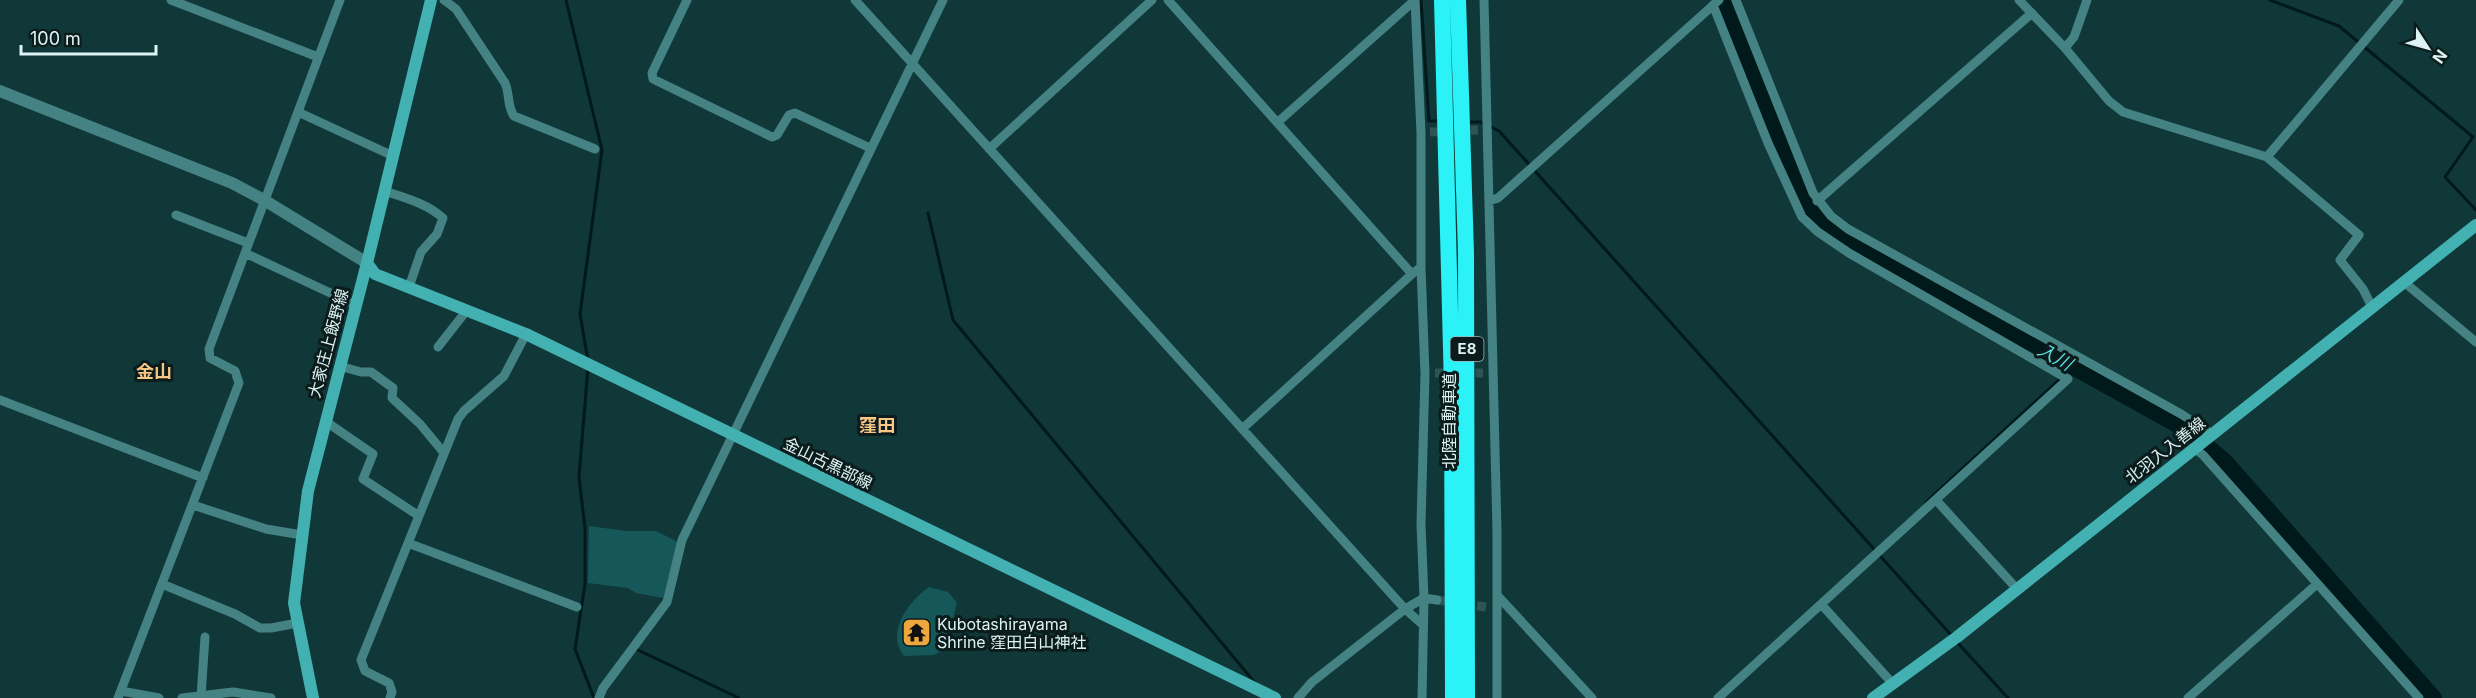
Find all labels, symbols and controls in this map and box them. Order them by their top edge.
scale bar [21,18,156,56]
north arrow [2398,18,2458,78]
text: 100 m [30,28,81,49]
text: N [2428,46,2452,68]
street label: 大家庄上飯野線 [304,286,352,400]
road number: E8 [1450,337,1484,361]
water label: 入川 [2034,339,2078,375]
district label: 金山 [136,361,172,382]
street label: 北陸自動車道 [1439,373,1459,469]
street label: 北羽入入善線 [2121,413,2209,487]
district label: 窪田 [859,415,895,436]
street label: 金山古黒部線 [780,433,876,493]
place label: Kubotashirayama Shrine 窪田白山神社 [937,614,1086,652]
temple icon: Kubotashirayama Shrine 窪田白山神社 [900,617,932,649]

